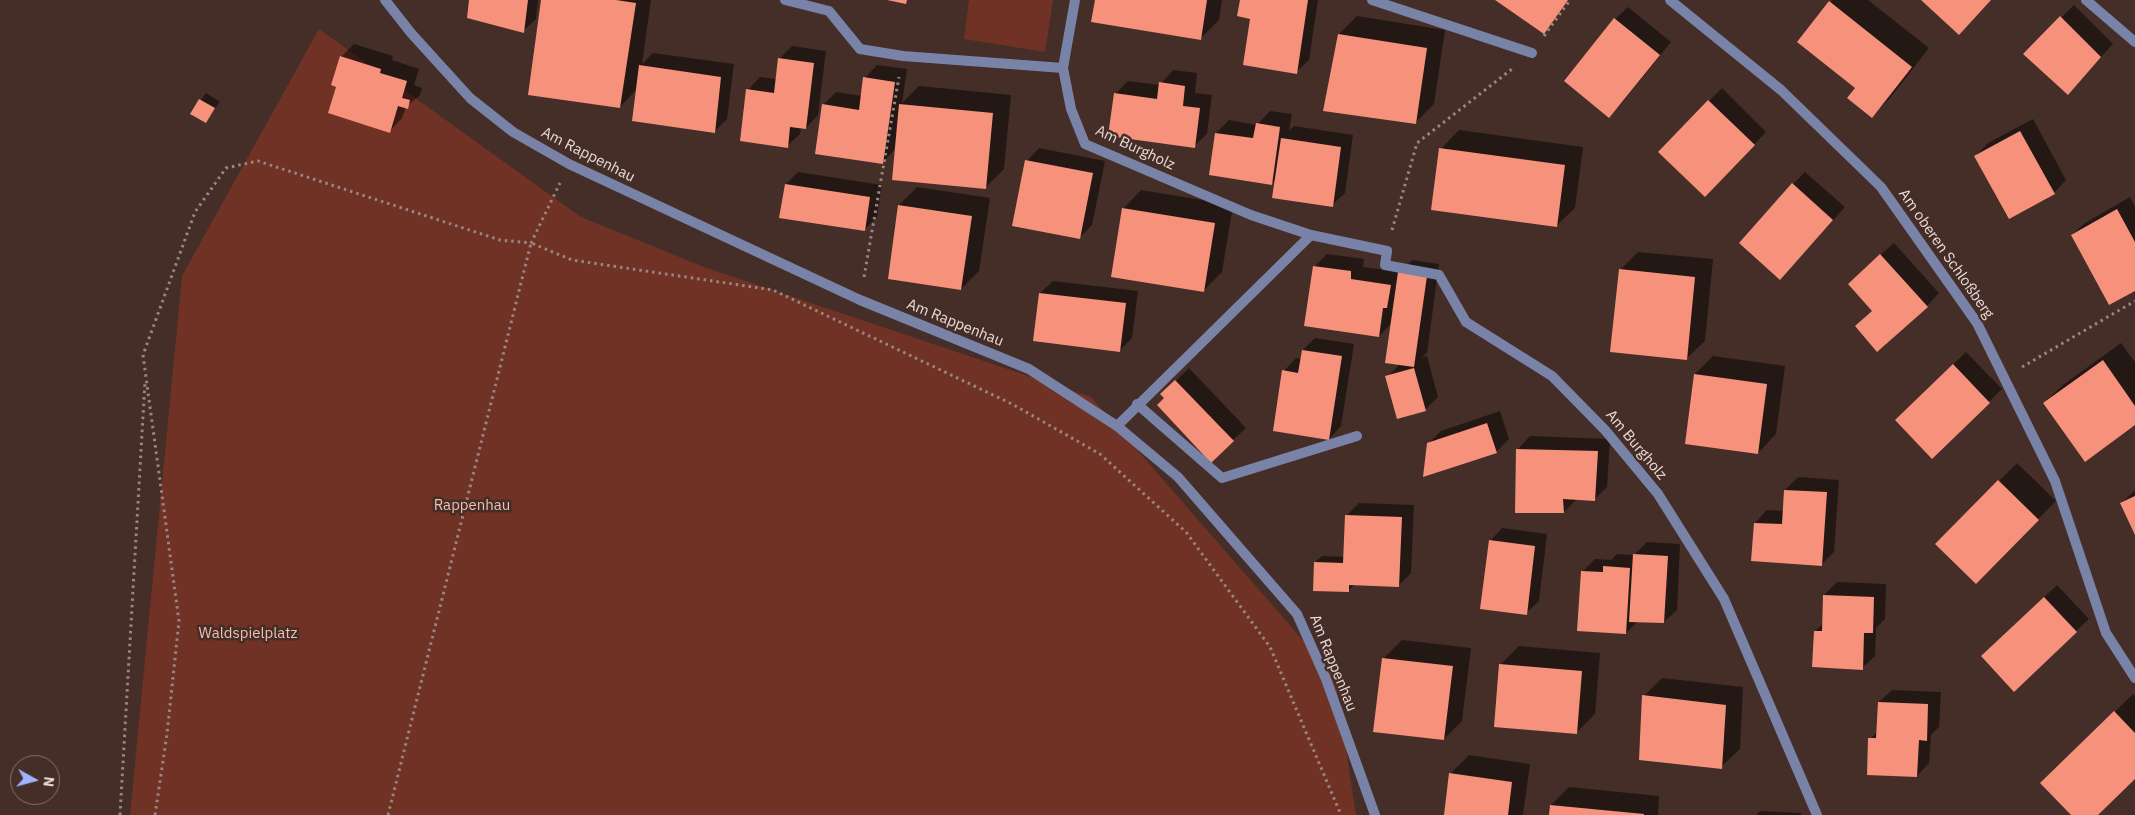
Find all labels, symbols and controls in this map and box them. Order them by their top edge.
street label: Am Burgholz [1092,122,1178,174]
street label: Am Rappenhau [538,124,638,186]
street label: Am oberen Schloßberg [1894,186,1998,322]
street label: Am Rappenhau [904,295,1006,351]
street label: Am Burgholz [1602,406,1670,484]
park label: Rappenhau [434,497,510,515]
street label: Am Rappenhau [1305,612,1361,714]
park label: Waldspielplatz [198,625,298,643]
north arrow [10,755,60,805]
text: N [39,776,58,788]

